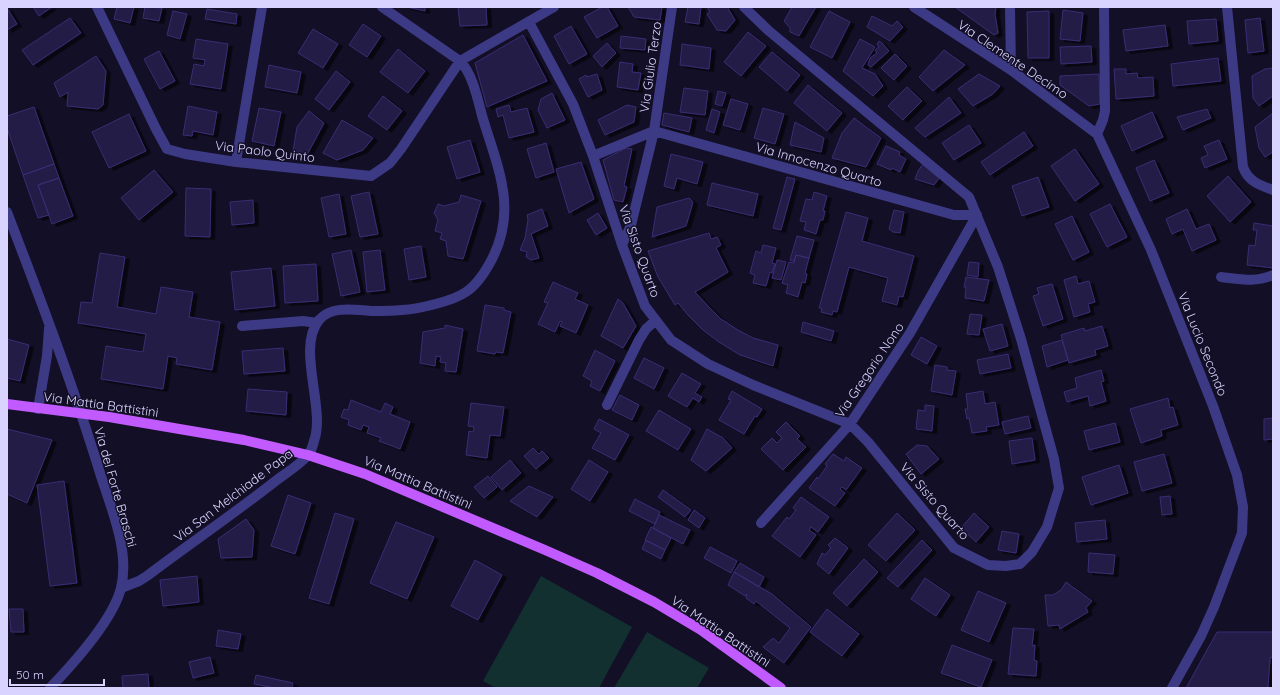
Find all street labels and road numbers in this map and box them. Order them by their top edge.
street label: Via Clemente Decimo [955,16,1071,102]
street label: Via Giulio Terzo [636,20,664,114]
street label: Via Paolo Quinto [214,137,316,165]
street label: Via Innocenzo Quarto [754,138,884,190]
street label: Via Sisto Quarto [616,203,664,300]
street label: Via Lucio Secondo [1175,290,1231,398]
street label: Via Gregorio Nono [831,319,907,421]
street label: Via Mattia Battistini [42,388,160,420]
street label: Via del Forte Braschi [91,425,141,549]
street label: Via San Melchiade Papa [170,445,296,545]
street label: Via Mattia Battistini [361,452,475,512]
street label: Via Sisto Quarto [897,459,973,543]
street label: Via Mattia Battistini [668,592,774,670]

